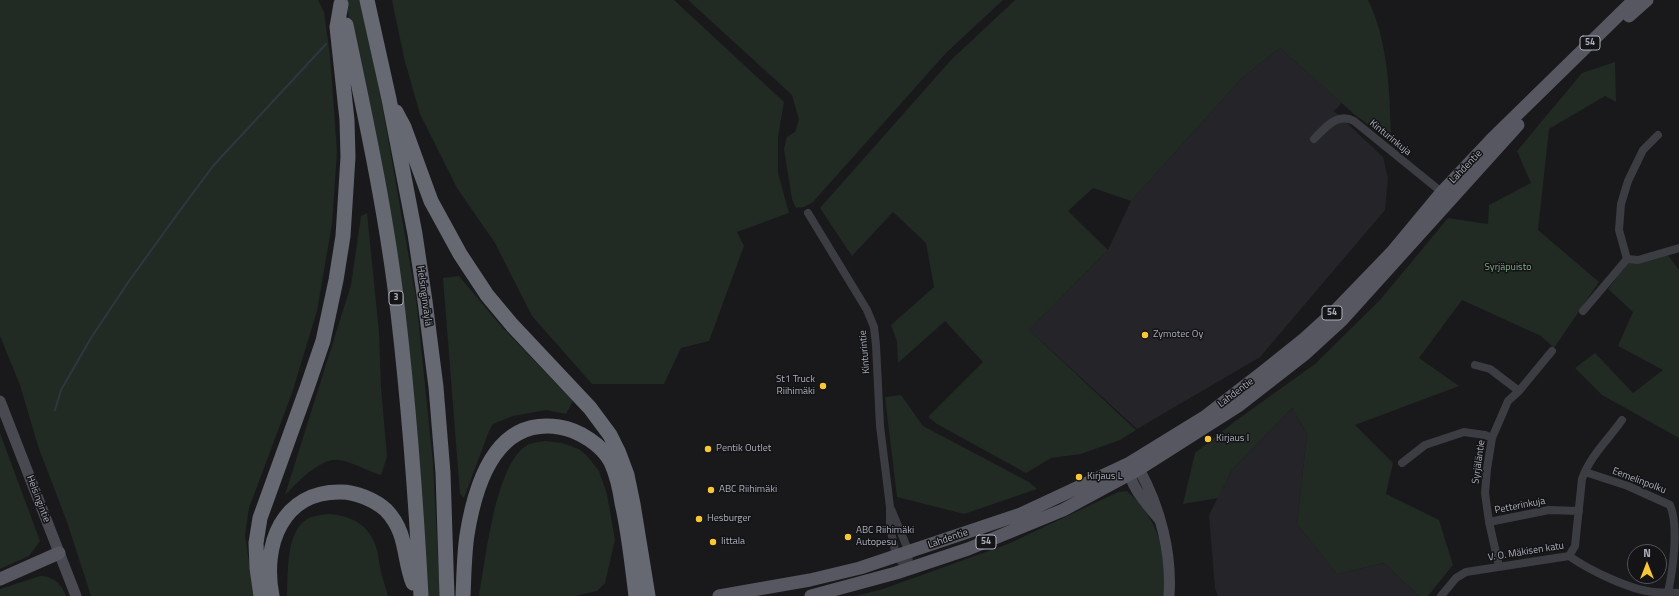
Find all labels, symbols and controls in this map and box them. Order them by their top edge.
road number: 54 [1580,36,1600,50]
street label: Kinturinkuja [1367,117,1413,159]
street label: Lahdentie [1447,148,1485,186]
park label: Syrjäpuisto [1484,262,1532,274]
street label: Helsinginväylä [414,265,434,327]
road number: 3 [389,291,403,305]
road number: 54 [1322,306,1342,320]
place label: Zymotec Oy [1153,329,1203,341]
street label: Kinturintie [857,330,873,374]
marker: Zymotec Oy [1140,330,1150,340]
place label: St1 Truck Riihimäki [776,374,815,398]
street label: Lahdentie [1216,376,1256,410]
marker: St1 Truck Riihimäki [818,381,828,391]
place label: Kirjaus I [1216,433,1249,445]
marker: Kirjaus I [1203,434,1213,444]
street label: Syrjäläntie [1470,439,1488,485]
place label: Pentik Outlet [716,443,771,455]
marker: Pentik Outlet [703,444,713,454]
street label: Eemelinpolku [1610,465,1668,497]
place label: Kirjaus L [1087,471,1122,483]
marker: Kirjaus L [1074,472,1084,482]
street label: Helsingintie [23,474,53,524]
place label: ABC Riihimäki [719,484,777,496]
marker: ABC Riihimäki [706,485,716,495]
street label: Petterinkuja [1494,495,1546,517]
place label: Hesburger [707,513,751,525]
marker: Hesburger [694,514,704,524]
place label: ABC Riihimäki Autopesu [856,525,914,548]
street label: Lahdentie [926,527,970,551]
marker: ABC Riihimäki Autopesu [843,532,853,542]
road number: 54 [976,535,996,549]
place label: Iittala [721,536,745,548]
marker: Iittala [708,537,718,547]
street label: V. O. Mäkisen katu [1487,540,1565,564]
north arrow [1627,544,1667,584]
text: N [1643,545,1651,561]

